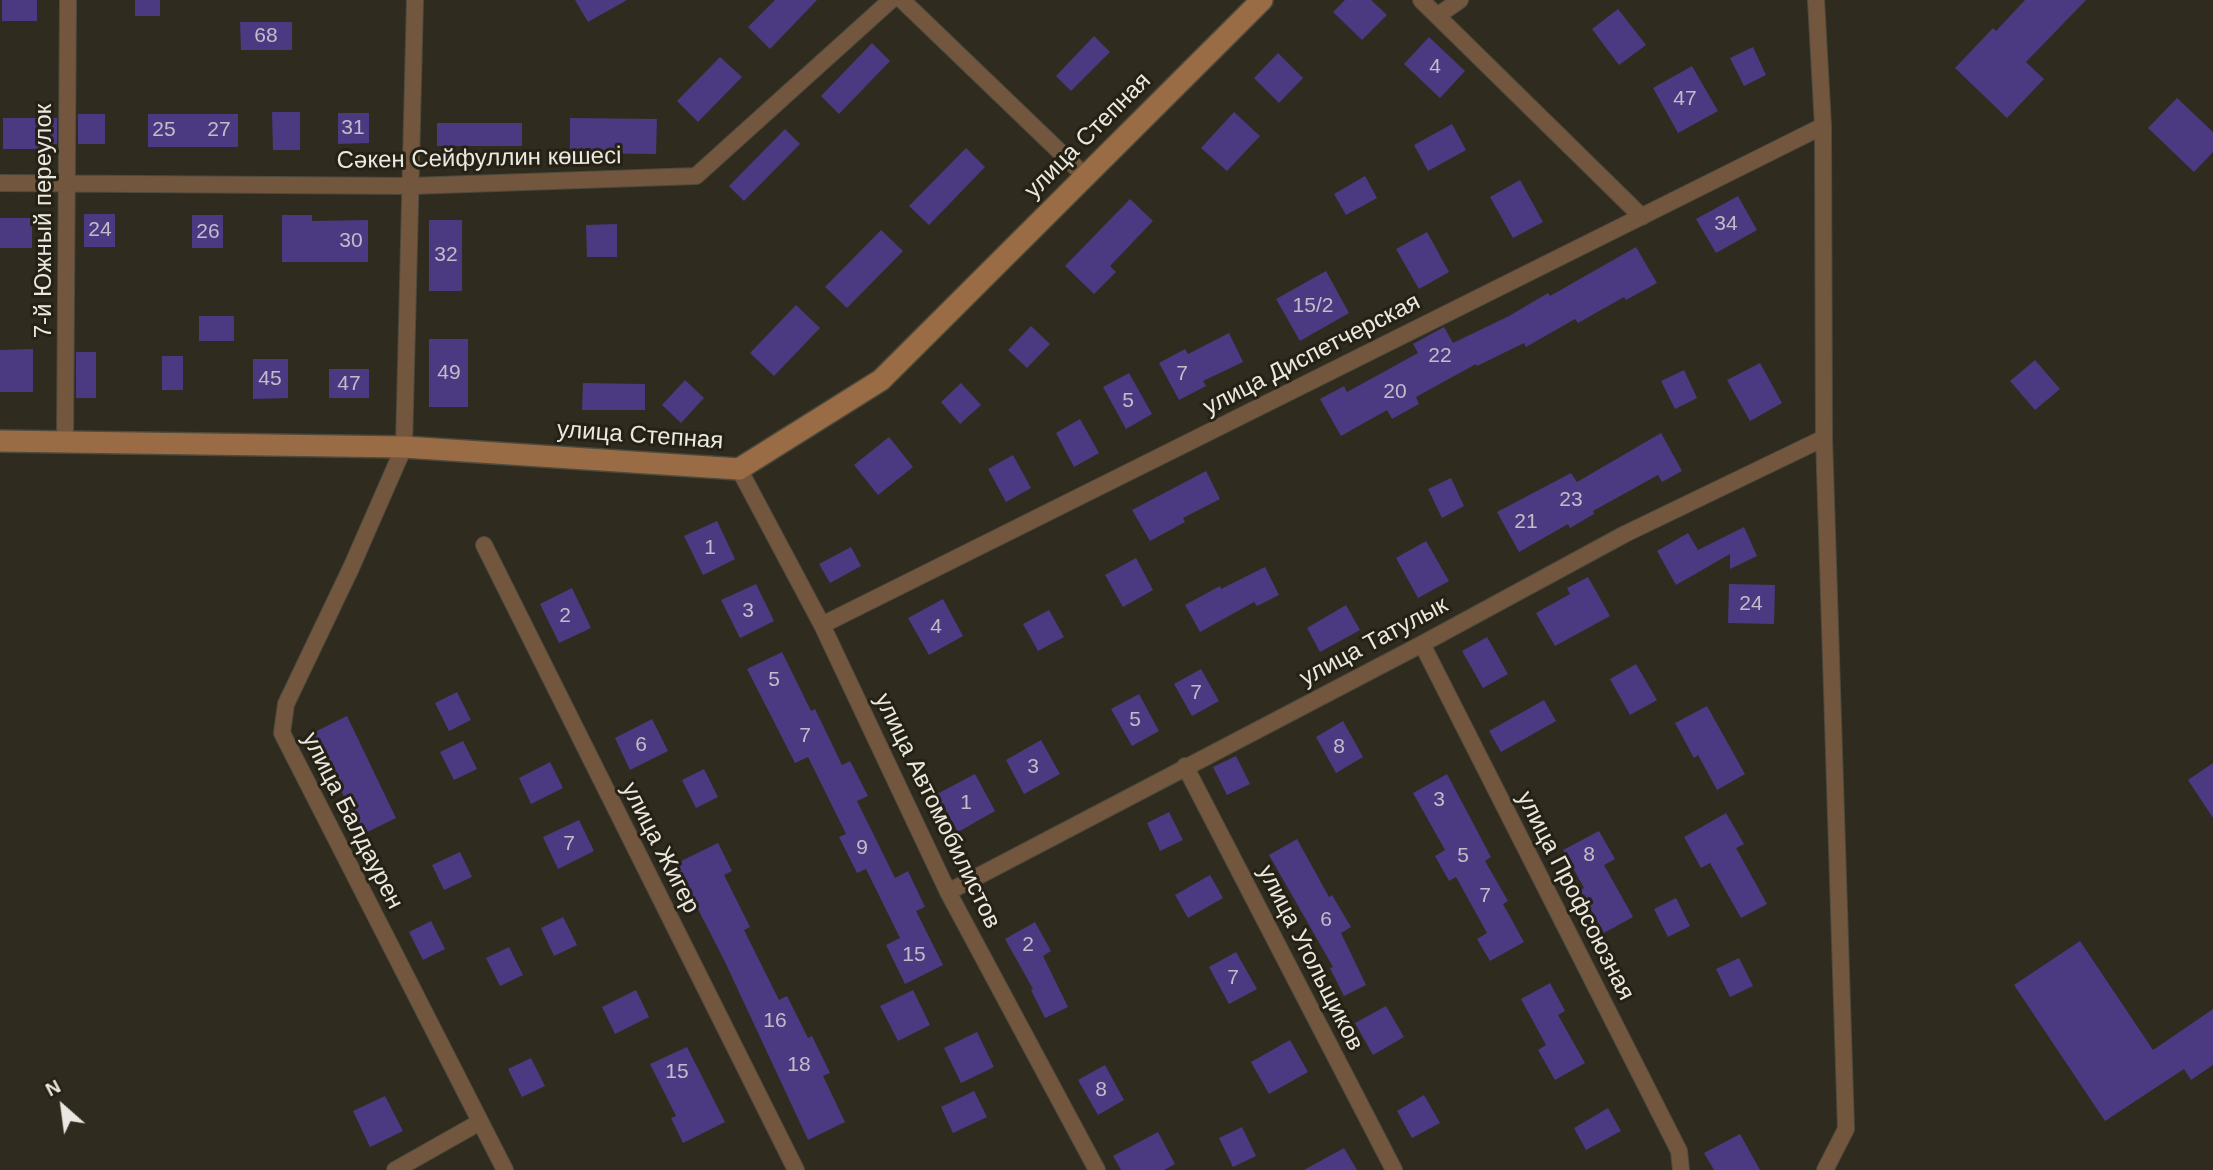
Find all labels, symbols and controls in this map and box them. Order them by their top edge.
house number: 68 [254,23,278,49]
house number: 4 [1429,54,1441,80]
street label: улица Степная [1019,67,1157,205]
house number: 47 [1673,86,1697,112]
street label: 7-й Южный переулок [30,104,58,338]
house number: 31 [341,115,365,141]
house number: 25 [152,117,176,143]
house number: 27 [207,117,231,143]
street label: Сәкен Сейфуллин көшесі [336,142,622,176]
house number: 34 [1714,211,1738,237]
house number: 24 [88,217,112,243]
house number: 26 [196,219,220,245]
house number: 30 [339,228,363,254]
house number: 32 [434,242,458,268]
street label: улица Диспетчерская [1199,288,1425,422]
house number: 15/2 [1293,293,1333,319]
house number: 22 [1428,343,1452,369]
house number: 49 [437,360,461,386]
house number: 7 [1176,361,1188,387]
house number: 45 [258,366,282,392]
house number: 47 [337,371,361,397]
house number: 20 [1383,379,1407,405]
house number: 5 [1122,388,1134,414]
street label: улица Степная [556,416,724,456]
house number: 23 [1559,487,1583,513]
house number: 21 [1514,509,1538,535]
house number: 1 [704,535,716,561]
street label: улица Татулык [1295,591,1453,693]
house number: 24 [1739,591,1763,617]
house number: 3 [742,598,754,624]
house number: 2 [559,603,571,629]
house number: 4 [930,614,942,640]
house number: 5 [768,667,780,693]
house number: 7 [1190,680,1202,706]
street label: улица Автомобилистов [867,689,1007,933]
house number: 5 [1129,707,1141,733]
house number: 7 [799,723,811,749]
street label: улица Балдаурен [295,728,409,914]
house number: 6 [635,732,647,758]
house number: 8 [1333,734,1345,760]
house number: 3 [1027,754,1039,780]
street label: улица Жигер [615,778,705,918]
house number: 3 [1433,787,1445,813]
street label: улица Профсоюзная [1510,787,1640,1005]
house number: 1 [960,790,972,816]
house number: 7 [563,831,575,857]
house number: 9 [856,835,868,861]
house number: 8 [1583,842,1595,868]
house number: 5 [1457,843,1469,869]
street label: улица Угольщиков [1251,860,1369,1056]
house number: 7 [1479,883,1491,909]
house number: 6 [1320,907,1332,933]
house number: 2 [1022,932,1034,958]
house number: 15 [902,942,926,968]
house number: 7 [1227,965,1239,991]
house number: 16 [763,1008,787,1034]
house number: 18 [787,1052,811,1078]
house number: 15 [665,1059,689,1085]
north arrow [28,1072,98,1142]
text: N [42,1076,64,1101]
house number: 8 [1095,1077,1107,1103]

